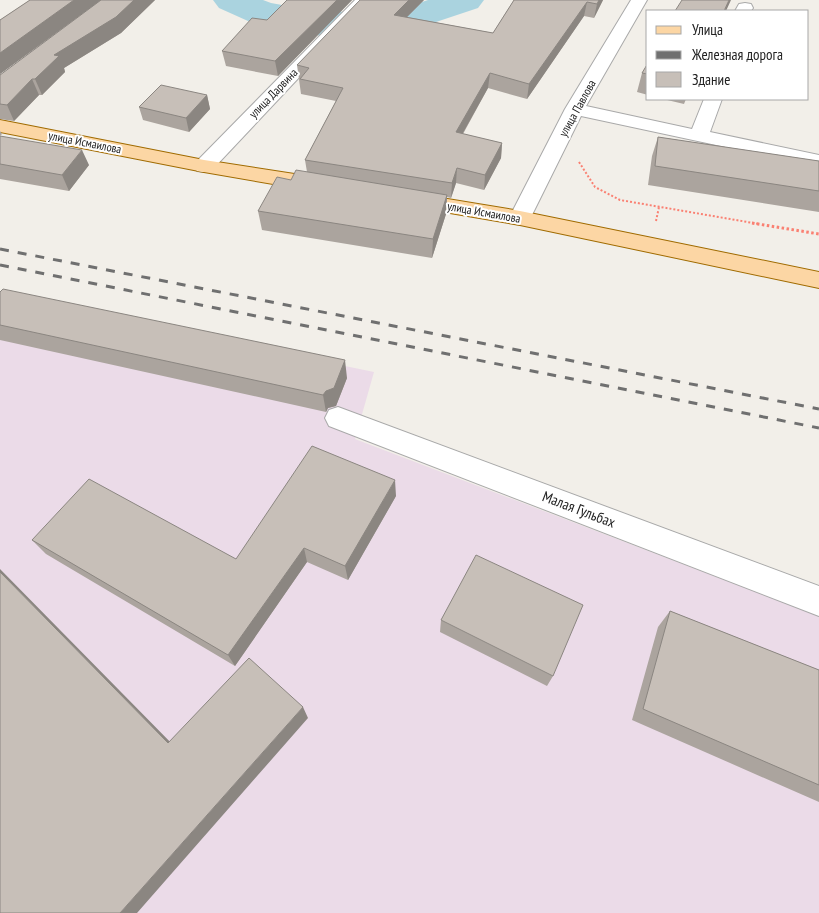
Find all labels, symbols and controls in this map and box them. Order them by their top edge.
legend [646,10,809,100]
text: Улица [692,20,723,39]
text: Железная дорога [691,45,783,64]
street label: улица Дарвина [246,65,301,121]
text: Здание [692,70,730,89]
street label: улица Павлова [555,77,599,139]
street label: улица Исмаилова [47,128,123,156]
street label: улица Исмаилова [446,198,522,226]
street label: Малая Гульбах [540,486,618,532]

